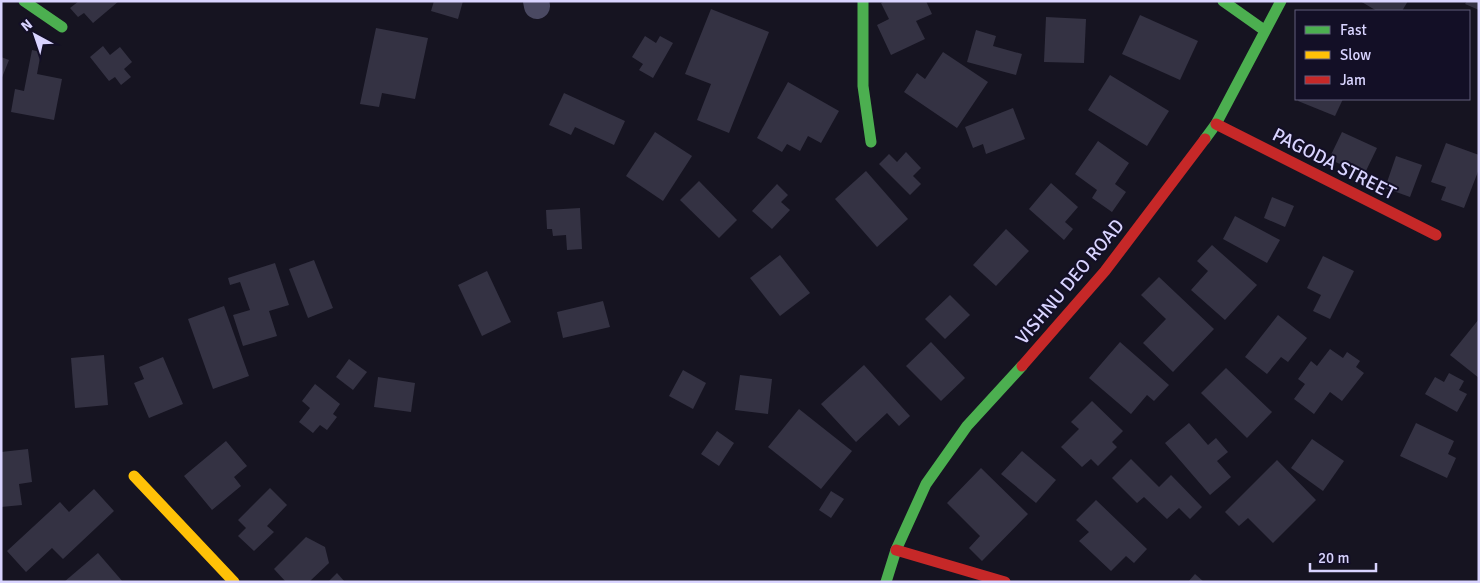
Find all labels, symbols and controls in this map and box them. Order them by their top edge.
north arrow [10,10,60,60]
legend [1295,10,1470,100]
text: N [18,16,36,35]
text: Fast [1340,21,1367,39]
text: Slow [1340,46,1371,64]
text: Jam [1340,71,1366,89]
street label: PAGODA STREET [1268,123,1400,206]
street label: VISHNU DEO ROAD [1010,214,1130,350]
scale bar [1310,540,1376,572]
text: 20 m [1318,549,1349,567]

